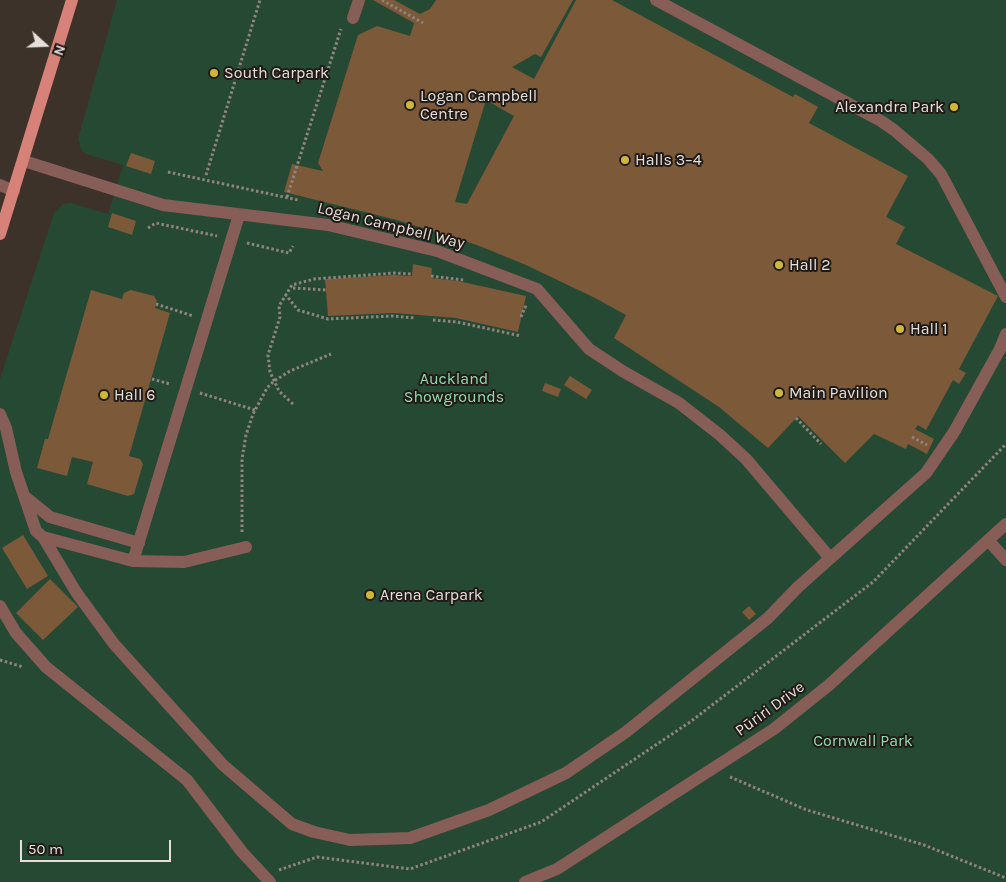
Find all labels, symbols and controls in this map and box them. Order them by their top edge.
north arrow [20,20,70,70]
text: N [50,43,69,58]
place label: South Carpark [224,63,329,83]
marker: South Carpark [208,67,220,79]
place label: Logan Campbell Centre [420,86,537,124]
place label: Alexandra Park [835,97,944,117]
marker: Logan Campbell Centre [404,99,416,111]
marker: Alexandra Park [948,101,960,113]
place label: Halls 3–4 [635,150,702,170]
marker: Halls 3–4 [619,154,631,166]
street label: Logan Campbell Way [315,198,467,254]
place label: Hall 2 [789,255,831,275]
marker: Hall 2 [773,259,785,271]
place label: Hall 1 [910,319,948,339]
marker: Hall 1 [894,323,906,335]
park label: Auckland Showgrounds [404,369,504,407]
place label: Main Pavilion [789,383,888,403]
place label: Hall 6 [114,385,155,405]
marker: Main Pavilion [773,387,785,399]
marker: Hall 6 [98,389,110,401]
place label: Arena Carpark [380,585,483,605]
marker: Arena Carpark [364,589,376,601]
street label: Pūriri Drive [732,677,808,741]
park label: Cornwall Park [813,731,913,751]
scale bar [22,830,174,862]
text: 50 m [28,840,63,858]

